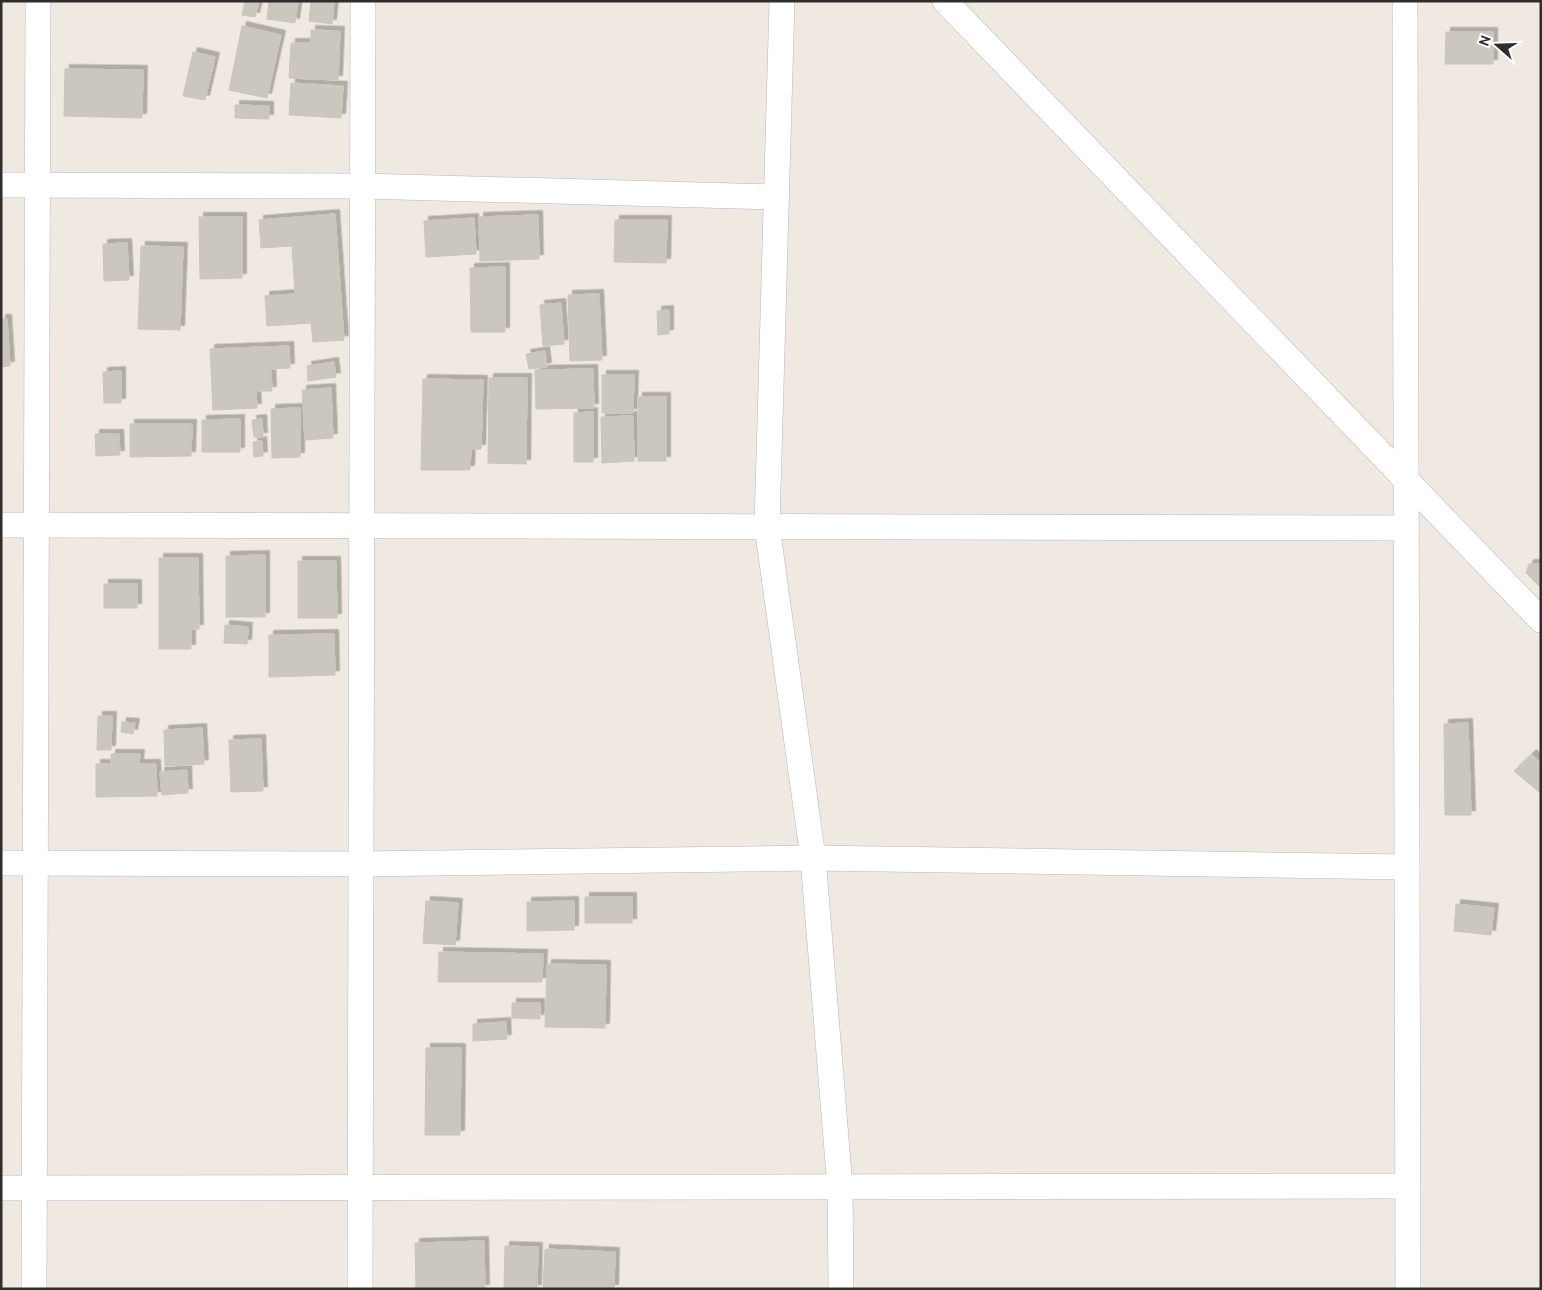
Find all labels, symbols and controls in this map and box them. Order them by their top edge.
north arrow [1472,20,1522,70]
text: N [1475,33,1495,48]

